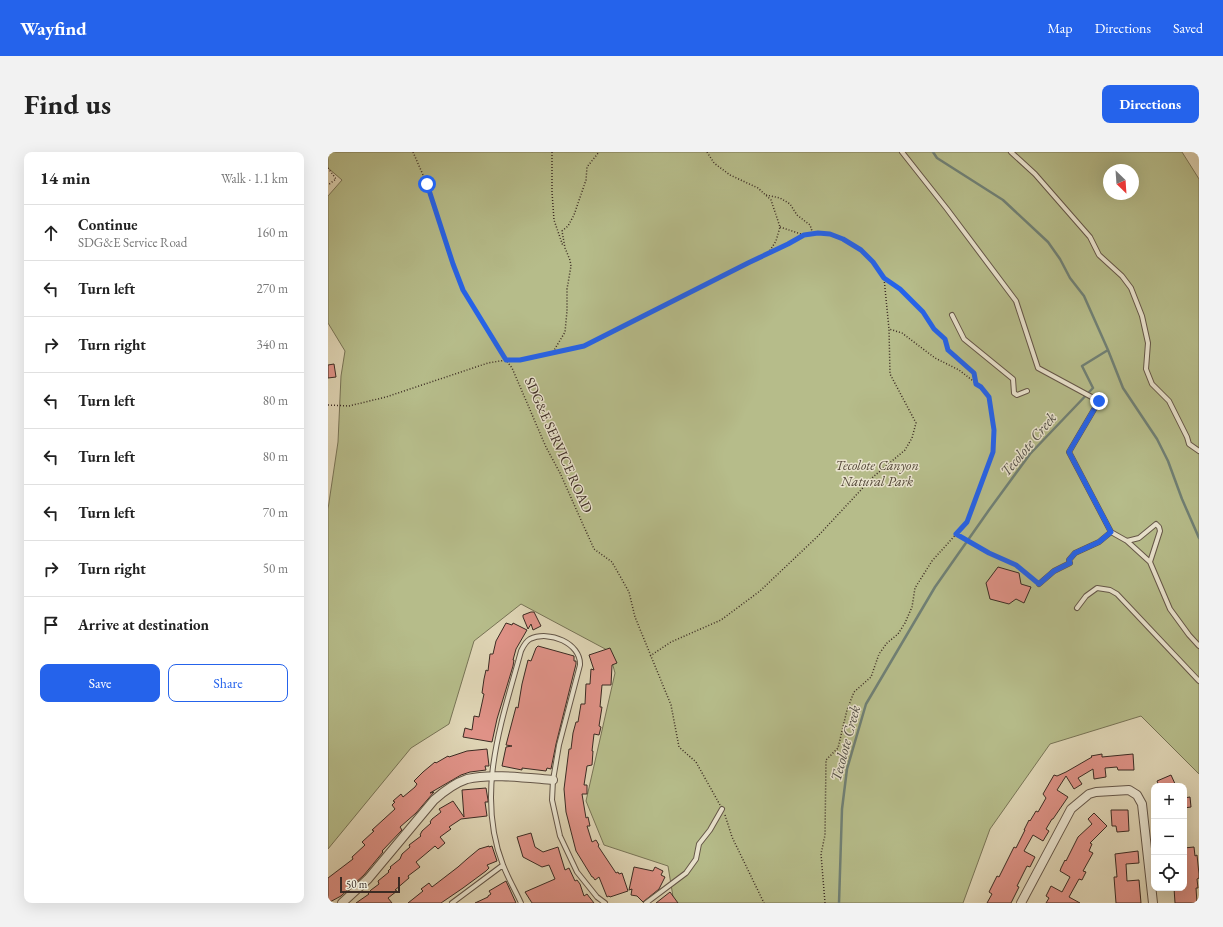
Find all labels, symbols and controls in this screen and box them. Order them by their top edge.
text: Wayfind [20,16,87,41]
text: Map [1047,19,1073,37]
text: Directions [1095,19,1151,37]
text: Saved [1173,19,1203,37]
button: Directions [1102,85,1199,123]
text: Find us [24,86,111,122]
north arrow [1103,164,1139,200]
text: 14 min [40,167,90,189]
text: Walk · 1.1 km [221,170,288,187]
route start [418,175,436,193]
text: Continue [78,215,138,234]
icon: ahead [40,222,62,244]
text: 160 m [257,224,288,241]
text: SDG&E Service Road [78,234,187,251]
icon: left [40,278,62,300]
text: Turn left [78,279,135,298]
text: 270 m [257,280,288,297]
icon: right [40,334,62,356]
text: Turn right [78,335,146,354]
text: 340 m [257,336,288,353]
street label: SDG&E SERVICE ROAD [521,374,597,516]
icon: left [40,390,62,412]
text: Turn left [78,391,135,410]
text: 80 m [263,392,288,409]
route end [1090,392,1108,410]
water label: Tecolote Creek [996,408,1060,480]
icon: left [40,446,62,468]
text: Turn left [78,447,135,466]
text: 80 m [263,448,288,465]
park label: Tecolote Canyon Natural Park [835,456,919,490]
icon: left [40,502,62,524]
text: Turn left [78,503,135,522]
text: 70 m [263,504,288,521]
icon: right [40,558,62,580]
text: Turn right [78,559,146,578]
text: 50 m [263,560,288,577]
icon: arrive [40,614,62,636]
text: Arrive at destination [78,615,209,634]
button: Save [40,664,160,702]
button: Share [168,664,288,702]
water label: Tecolote Creek [826,703,864,783]
map controls [1151,783,1187,891]
button: + [1151,783,1187,819]
button: − [1151,819,1187,855]
button: locate [1151,855,1187,891]
scale bar [340,875,400,894]
text: 50 m [346,877,367,891]

